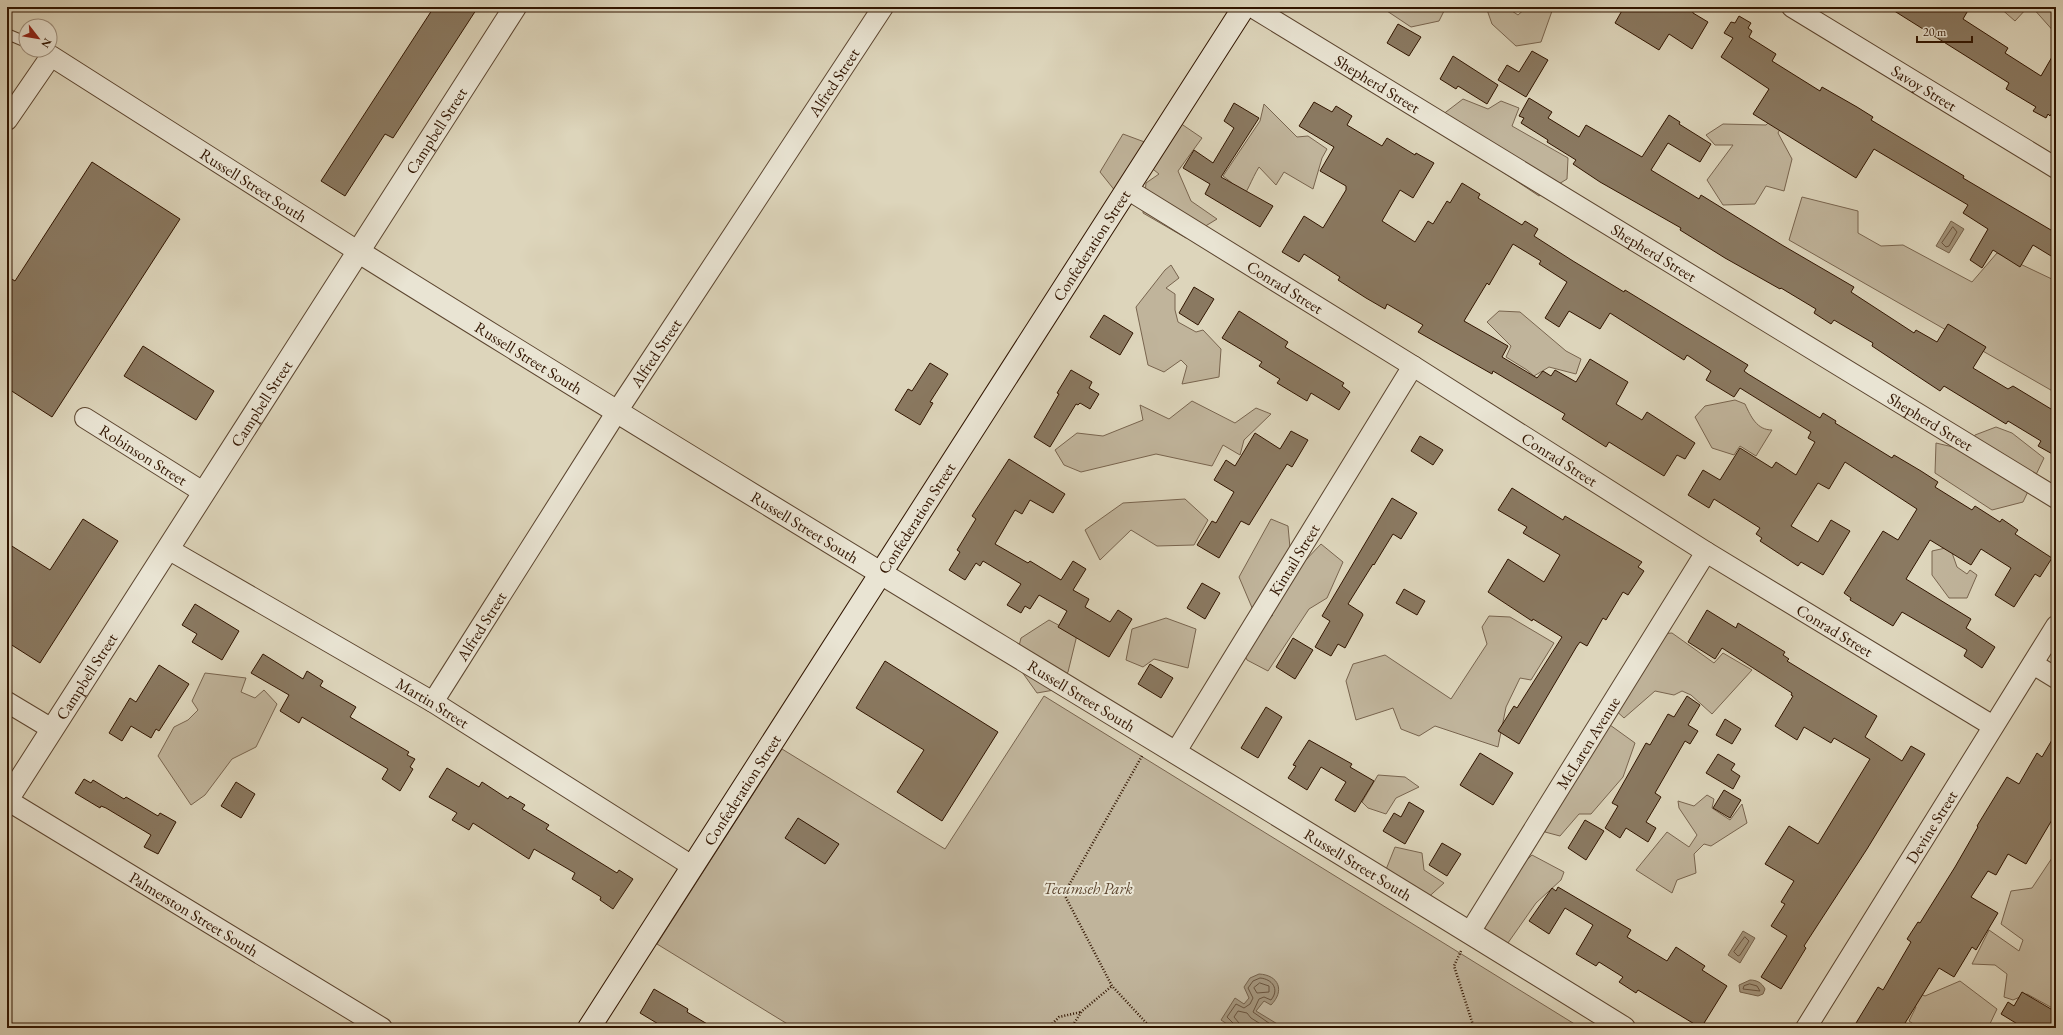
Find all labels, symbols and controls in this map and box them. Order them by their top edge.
north arrow [18,18,58,58]
scale bar [1917,18,1972,44]
text: 20 m [1923,24,1947,40]
text: N [38,36,55,51]
street label: Alfred Street [803,44,864,121]
street label: Shepherd Street [1331,50,1424,118]
street label: Savoy Street [1888,60,1961,116]
street label: Campbell Street [400,83,471,178]
street label: Russell Street South [196,143,311,227]
street label: Confederation Street [1048,186,1135,305]
street label: Shepherd Street [1607,218,1701,287]
street label: Conrad Street [1243,255,1327,318]
street label: Alfred Street [625,315,686,392]
street label: Russell Street South [471,316,587,399]
street label: Campbell Street [225,356,297,451]
street label: Shepherd Street [1884,387,1977,455]
street label: Robinson Street [96,419,191,490]
street label: Conrad Street [1518,427,1602,491]
street label: Confederation Street [873,458,960,578]
street label: Russell Street South [747,486,863,568]
street label: Kintail Street [1264,520,1324,600]
street label: Alfred Street [451,587,511,665]
street label: Conrad Street [1793,599,1877,661]
street label: Campbell Street [51,629,122,724]
street label: Russell Street South [1024,655,1140,736]
street label: Martin Street [392,672,473,733]
street label: McLaren Avenue [1551,692,1624,793]
street label: Confederation Street [698,730,785,850]
street label: Devine Street [1900,786,1962,867]
street label: Russell Street South [1300,823,1416,905]
street label: Palmerston Street South [126,866,263,961]
park label: Tecumseh Park [1043,878,1133,899]

